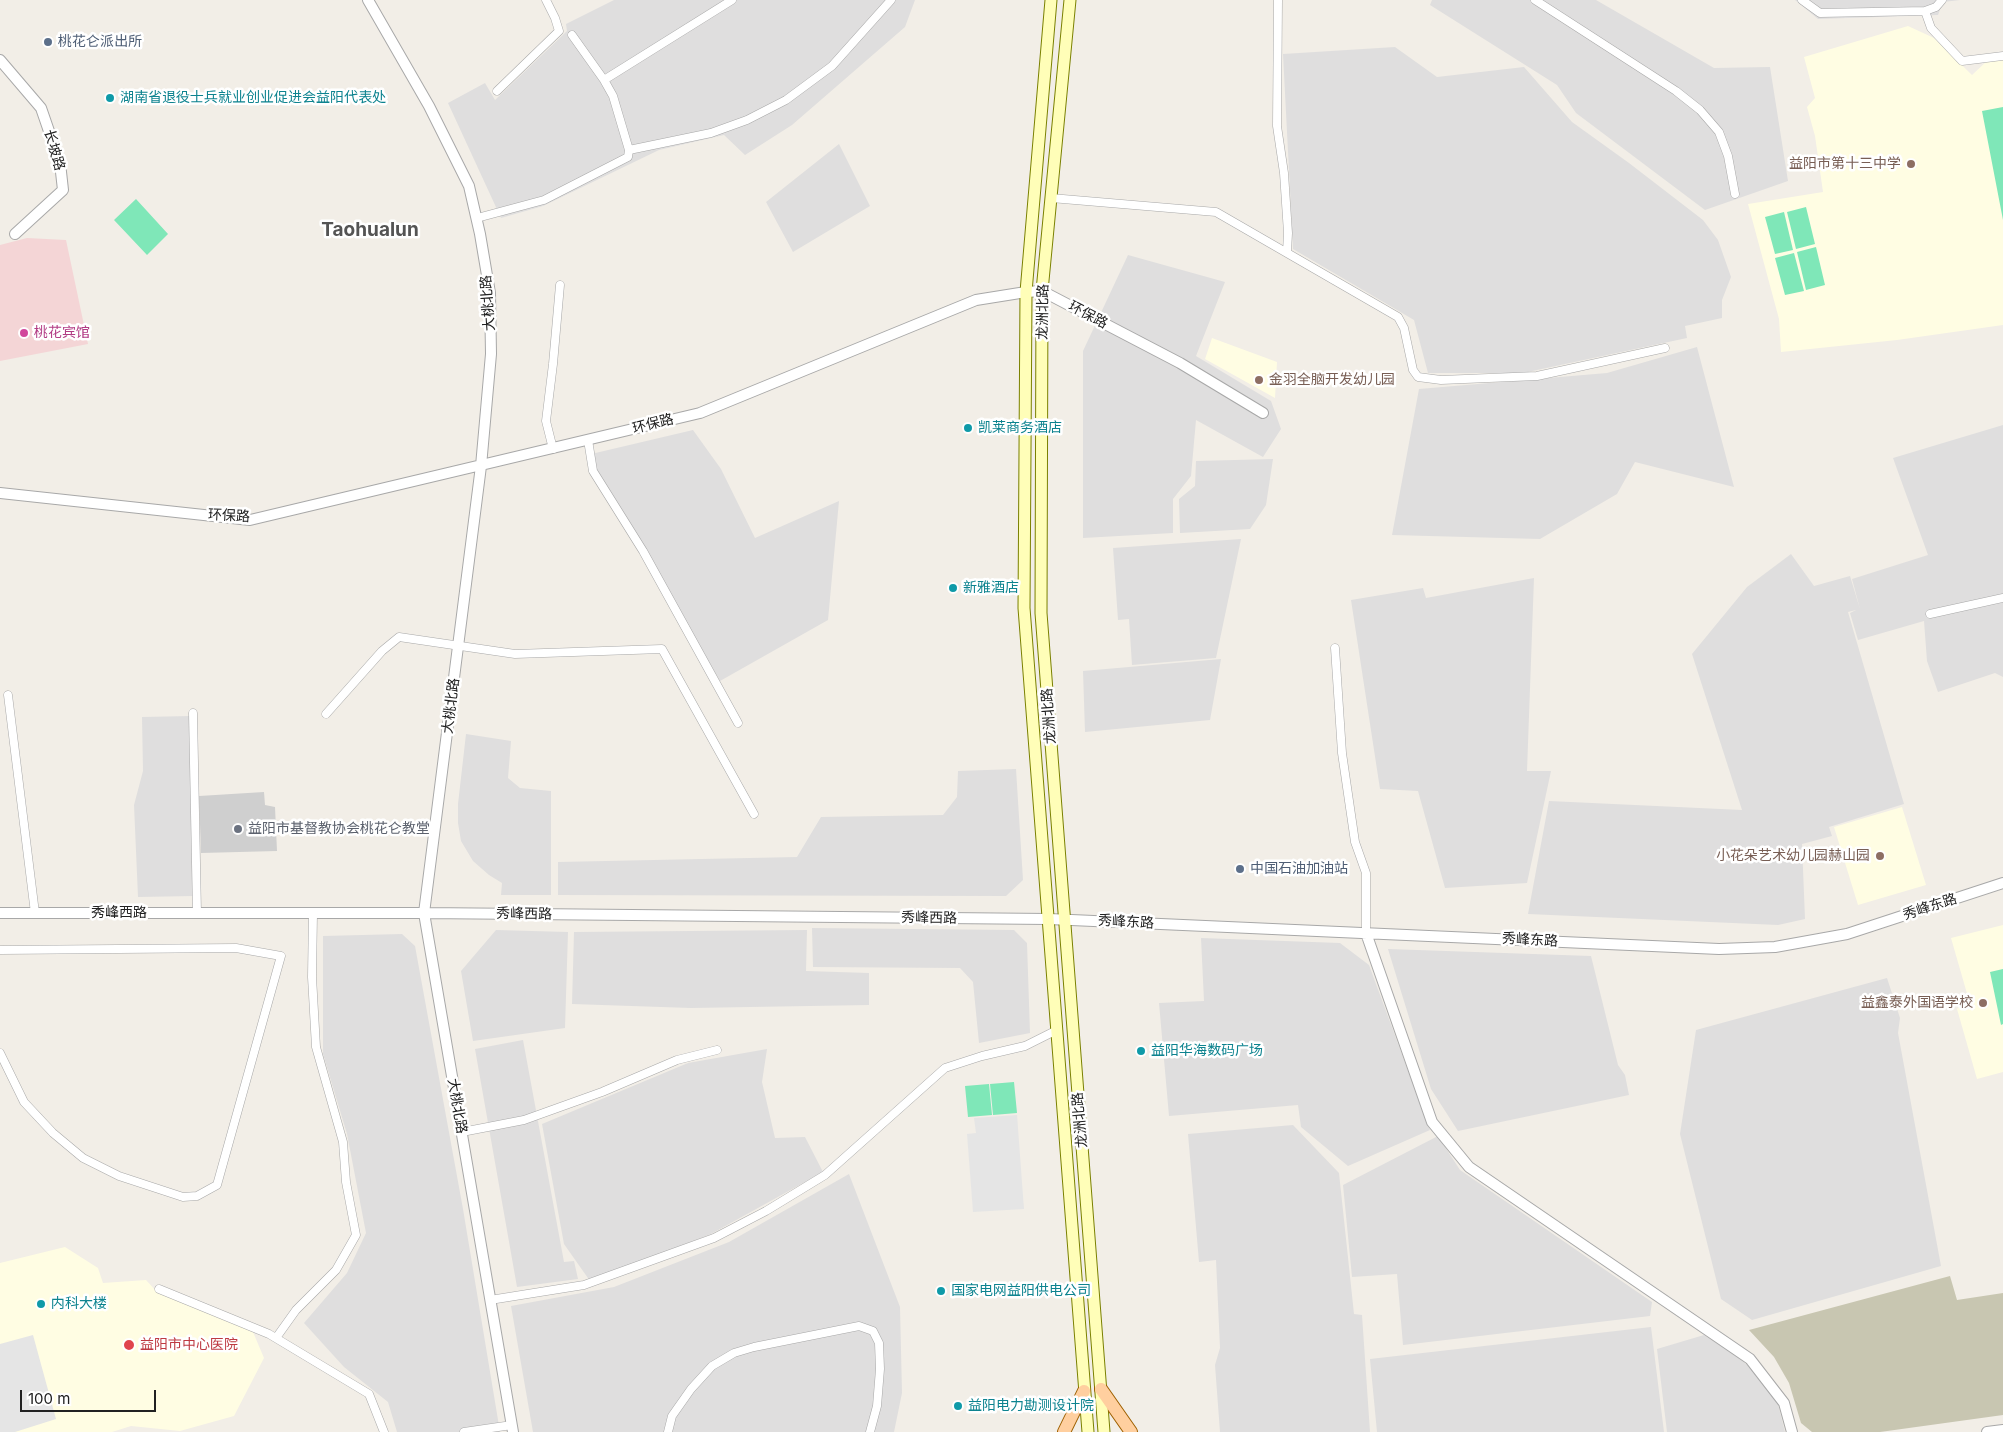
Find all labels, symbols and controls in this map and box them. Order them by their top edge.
place label: 桃花仑派出所 [58,34,142,50]
marker: 桃花仑派出所 [42,36,54,48]
place label: 湖南省退役士兵就业创业促进会益阳代表处 [120,90,386,106]
marker: 湖南省退役士兵就业创业促进会益阳代表处 [104,92,116,104]
street label: 长坡路 [40,127,68,173]
place label: 益阳市第十三中学 [1789,156,1901,172]
marker: 益阳市第十三中学 [1905,158,1917,170]
district label: Taohualun [321,219,419,241]
street label: 大桃北路 [478,274,498,332]
street label: 龙洲北路 [1034,284,1052,340]
street label: 环保路 [1066,298,1110,332]
place label: 桃花宾馆 [34,325,90,341]
marker: 桃花宾馆 [18,327,30,339]
place label: 金羽全脑开发幼儿园 [1269,372,1395,388]
marker: 金羽全脑开发幼儿园 [1253,374,1265,386]
street label: 环保路 [631,411,675,437]
place label: 凯莱商务酒店 [978,420,1062,436]
marker: 凯莱商务酒店 [962,422,974,434]
street label: 环保路 [208,507,250,525]
place label: 新雅酒店 [963,580,1019,596]
marker: 新雅酒店 [947,582,959,594]
street label: 大桃北路 [439,677,463,735]
street label: 龙洲北路 [1039,687,1059,745]
place label: 益阳市基督教协会桃花仑教堂 [248,821,430,837]
marker: 益阳市基督教协会桃花仑教堂 [232,823,244,835]
place label: 小花朵艺术幼儿园赫山园 [1716,848,1870,864]
marker: 小花朵艺术幼儿园赫山园 [1874,850,1886,862]
place label: 中国石油加油站 [1250,861,1348,877]
marker: 中国石油加油站 [1234,863,1246,875]
street label: 秀峰东路 [1901,890,1959,924]
street label: 秀峰西路 [91,905,147,921]
street label: 秀峰西路 [496,905,552,923]
street label: 秀峰西路 [901,909,957,927]
street label: 秀峰东路 [1098,912,1154,932]
street label: 秀峰东路 [1502,930,1558,950]
place label: 益鑫泰外国语学校 [1861,995,1973,1011]
marker: 益鑫泰外国语学校 [1977,997,1989,1009]
place label: 益阳华海数码广场 [1151,1043,1263,1059]
marker: 益阳华海数码广场 [1135,1045,1147,1057]
street label: 大桃北路 [444,1077,470,1135]
street label: 龙洲北路 [1069,1091,1091,1149]
place label: 国家电网益阳供电公司 [951,1283,1091,1299]
marker: 国家电网益阳供电公司 [935,1285,947,1297]
place label: 内科大楼 [51,1296,107,1312]
marker: 内科大楼 [35,1298,47,1310]
place label: 益阳市中心医院 [140,1337,238,1353]
marker: 益阳市中心医院 [122,1338,136,1352]
scale bar [22,1380,159,1412]
text: 100 m [28,1389,70,1408]
place label: 益阳电力勘测设计院 [968,1398,1094,1414]
marker: 益阳电力勘测设计院 [952,1400,964,1412]

